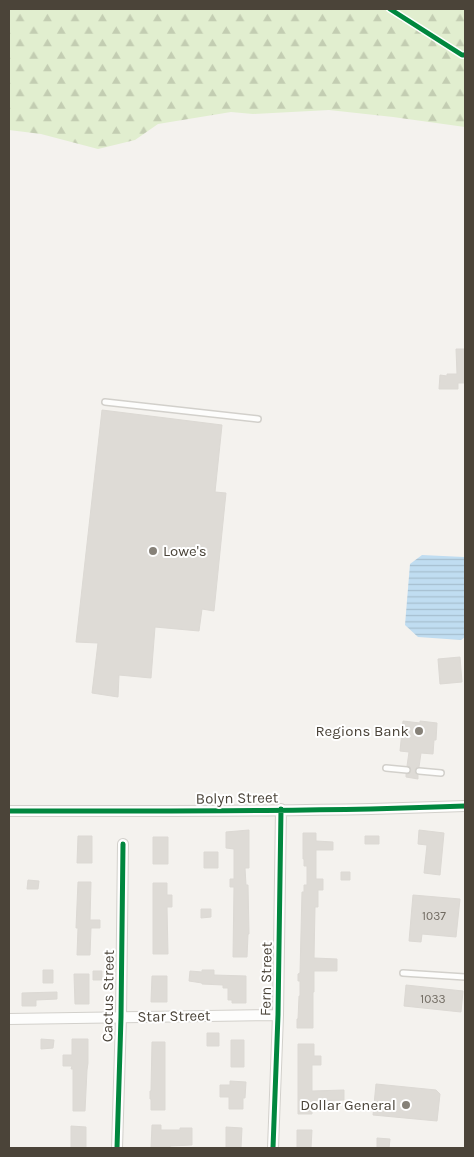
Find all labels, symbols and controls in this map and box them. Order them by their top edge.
place label: Lowe's [163,542,207,560]
marker: Lowe's [147,545,159,557]
place label: Regions Bank [315,722,409,740]
marker: Regions Bank [413,725,425,737]
street label: Bolyn Street [196,788,279,808]
house number: 1037 [422,909,446,923]
street label: Fern Street [256,941,276,1016]
street label: Cactus Street [98,949,118,1042]
house number: 1033 [420,992,446,1006]
street label: Star Street [137,1006,211,1026]
place label: Dollar General [300,1096,396,1114]
marker: Dollar General [400,1099,412,1111]

